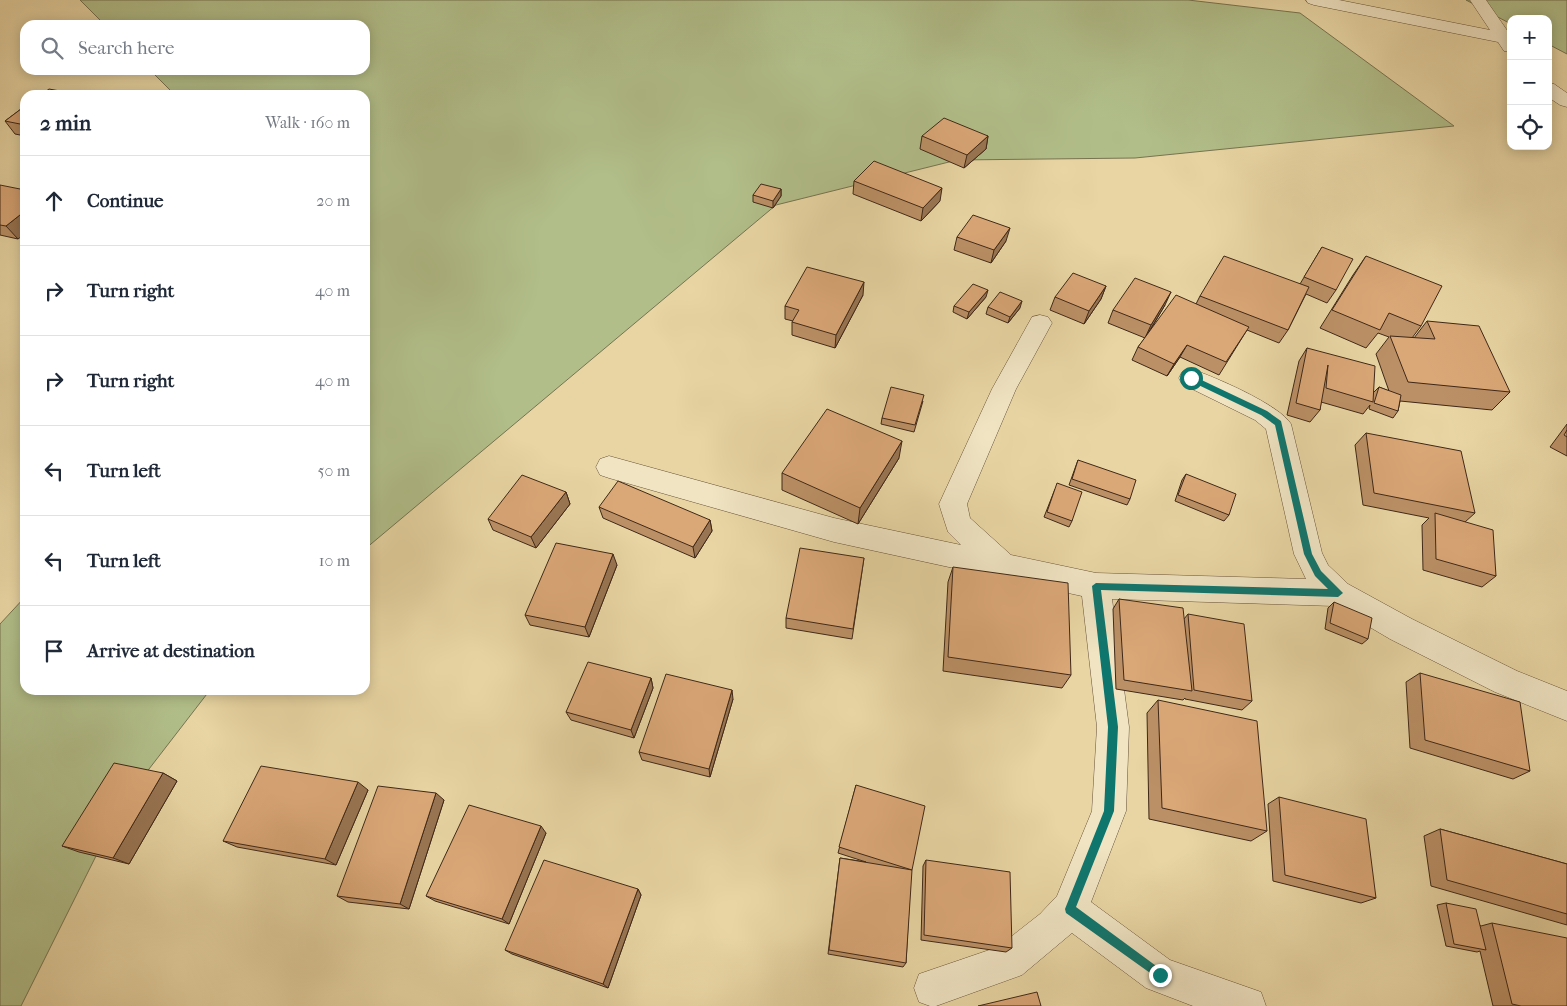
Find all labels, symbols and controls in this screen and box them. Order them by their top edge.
map controls [1507,15,1552,150]
button: + [1507,15,1552,60]
search box [20,20,370,75]
icon: search [38,34,66,62]
text: Search here [78,37,174,59]
button: − [1507,60,1552,105]
button: locate [1507,105,1552,150]
text: 2 min [40,111,91,135]
text: Walk · 160 m [265,113,350,132]
icon: ahead [40,187,68,215]
text: Continue [87,190,163,212]
text: 20 m [316,191,350,210]
icon: right [40,277,68,305]
text: Turn right [87,280,174,302]
text: 40 m [315,281,350,300]
icon: right [40,367,68,395]
route start [1180,367,1203,390]
text: Turn right [87,370,174,392]
text: 40 m [315,371,350,390]
icon: left [40,457,68,485]
text: Turn left [87,460,161,482]
text: 50 m [318,461,350,480]
icon: left [40,547,68,575]
text: Turn left [87,550,161,572]
text: 10 m [319,551,350,570]
icon: arrive [40,637,68,665]
text: Arrive at destination [87,640,255,662]
route end [1149,964,1172,987]

